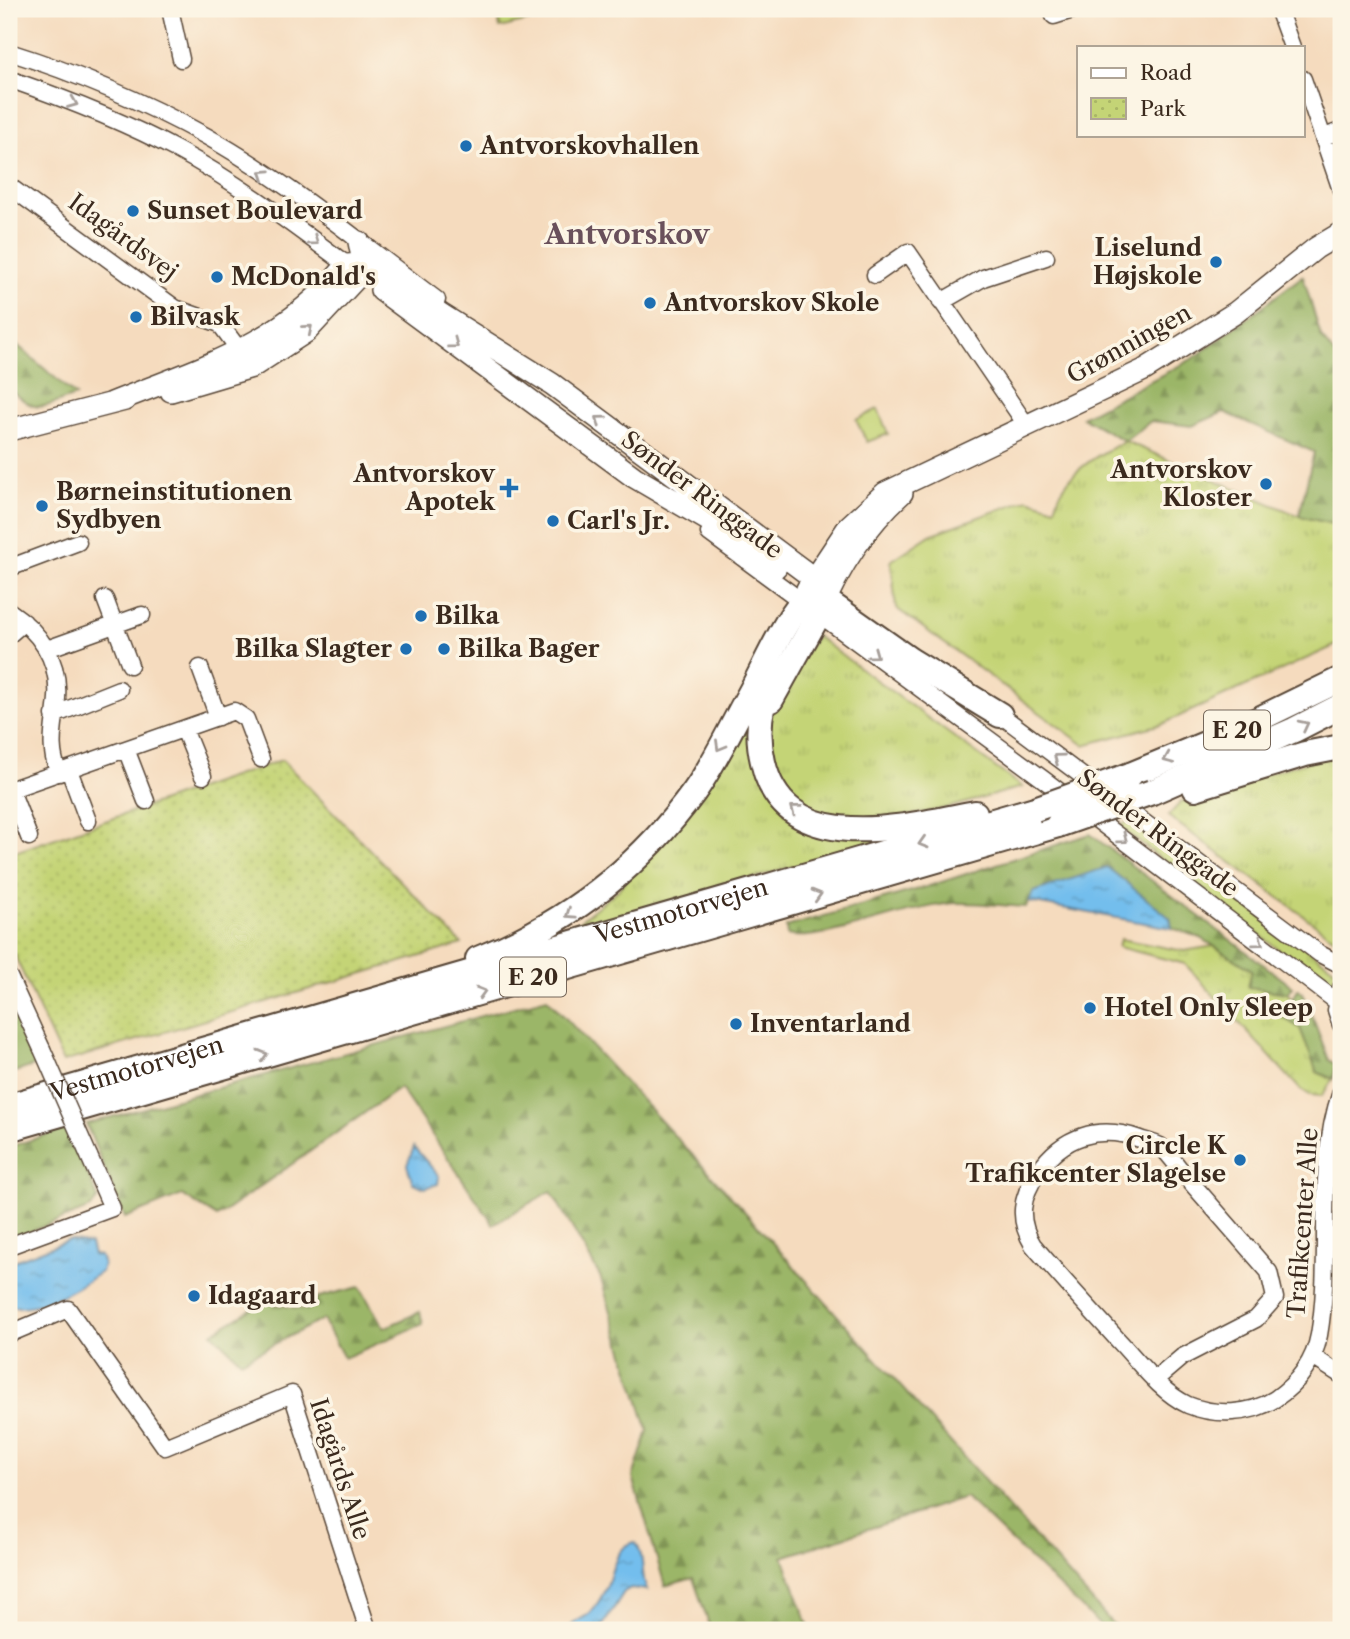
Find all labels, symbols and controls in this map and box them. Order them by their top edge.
legend [1077,46,1304,136]
text: Road [1140,60,1192,85]
one-way arrow [65,95,78,109]
text: Park [1140,96,1186,121]
place label: Antvorskovhallen [479,131,700,160]
marker: Antvorskovhallen [458,138,474,154]
one-way arrow [258,169,271,182]
street label: Idagårdsvej [63,187,184,286]
place label: Sunset Boulevard [147,196,363,225]
marker: Sunset Boulevard [125,203,141,219]
district label: Antvorskov [543,217,710,251]
one-way arrow [306,233,319,245]
place label: Liselund Højskole [1093,233,1202,290]
marker: Liselund Højskole [1208,254,1224,270]
place label: McDonald's [231,262,376,291]
marker: McDonald's [209,269,225,285]
place label: Antvorskov Skole [663,288,879,317]
marker: Antvorskov Skole [642,295,658,311]
street label: Grønningen [1062,298,1196,390]
place label: Bilvask [150,302,241,331]
marker: Bilvask [128,309,144,325]
one-way arrow [300,325,313,337]
one-way arrow [446,336,459,348]
one-way arrow [595,415,608,428]
street label: Sønder Ringgade [616,425,789,565]
place label: Antvorskov Kloster [1110,455,1253,512]
place label: Antvorskov Apotek [353,459,496,516]
marker: Antvorskov Kloster [1258,476,1274,492]
place label: Børneinstitutionen Sydbyen [56,477,293,534]
marker: Antvorskov Apotek [501,480,517,496]
marker: Børneinstitutionen Sydbyen [34,498,50,514]
place label: Carl's Jr. [567,506,670,535]
marker: Carl's Jr. [545,513,561,529]
place label: Bilka [435,601,500,630]
marker: Bilka [413,608,429,624]
place label: Bilka Slagter [235,634,392,663]
place label: Bilka Bager [458,634,600,663]
marker: Bilka Slagter [398,641,414,657]
marker: Bilka Bager [436,641,452,657]
one-way arrow [866,646,879,659]
road number: E 20 [1204,710,1270,750]
one-way arrow [1297,720,1309,733]
one-way arrow [715,739,728,751]
one-way arrow [1163,751,1175,765]
one-way arrow [1054,754,1066,766]
street label: Sønder Ringgade [1072,763,1245,903]
one-way arrow [790,805,803,818]
one-way arrow [1115,831,1128,843]
one-way arrow [918,834,930,849]
street label: Vestmotorvejen [590,872,771,950]
one-way arrow [811,888,823,903]
one-way arrow [564,905,577,918]
one-way arrow [1251,933,1264,946]
road number: E 20 [500,958,566,996]
one-way arrow [475,986,487,1001]
place label: Hotel Only Sleep [1104,993,1313,1022]
marker: Hotel Only Sleep [1082,1000,1098,1016]
place label: Inventarland [750,1009,911,1038]
marker: Inventarland [728,1016,744,1032]
street label: Vestmotorvejen [46,1030,227,1108]
one-way arrow [256,1049,268,1064]
street label: Trafikcenter Alle [1281,1127,1324,1319]
place label: Circle K Trafikcenter Slagelse [965,1131,1227,1188]
marker: Circle K Trafikcenter Slagelse [1232,1152,1248,1168]
place label: Idagaard [208,1281,316,1310]
marker: Idagaard [186,1288,202,1304]
street label: Idagårds Alle [304,1395,377,1543]

